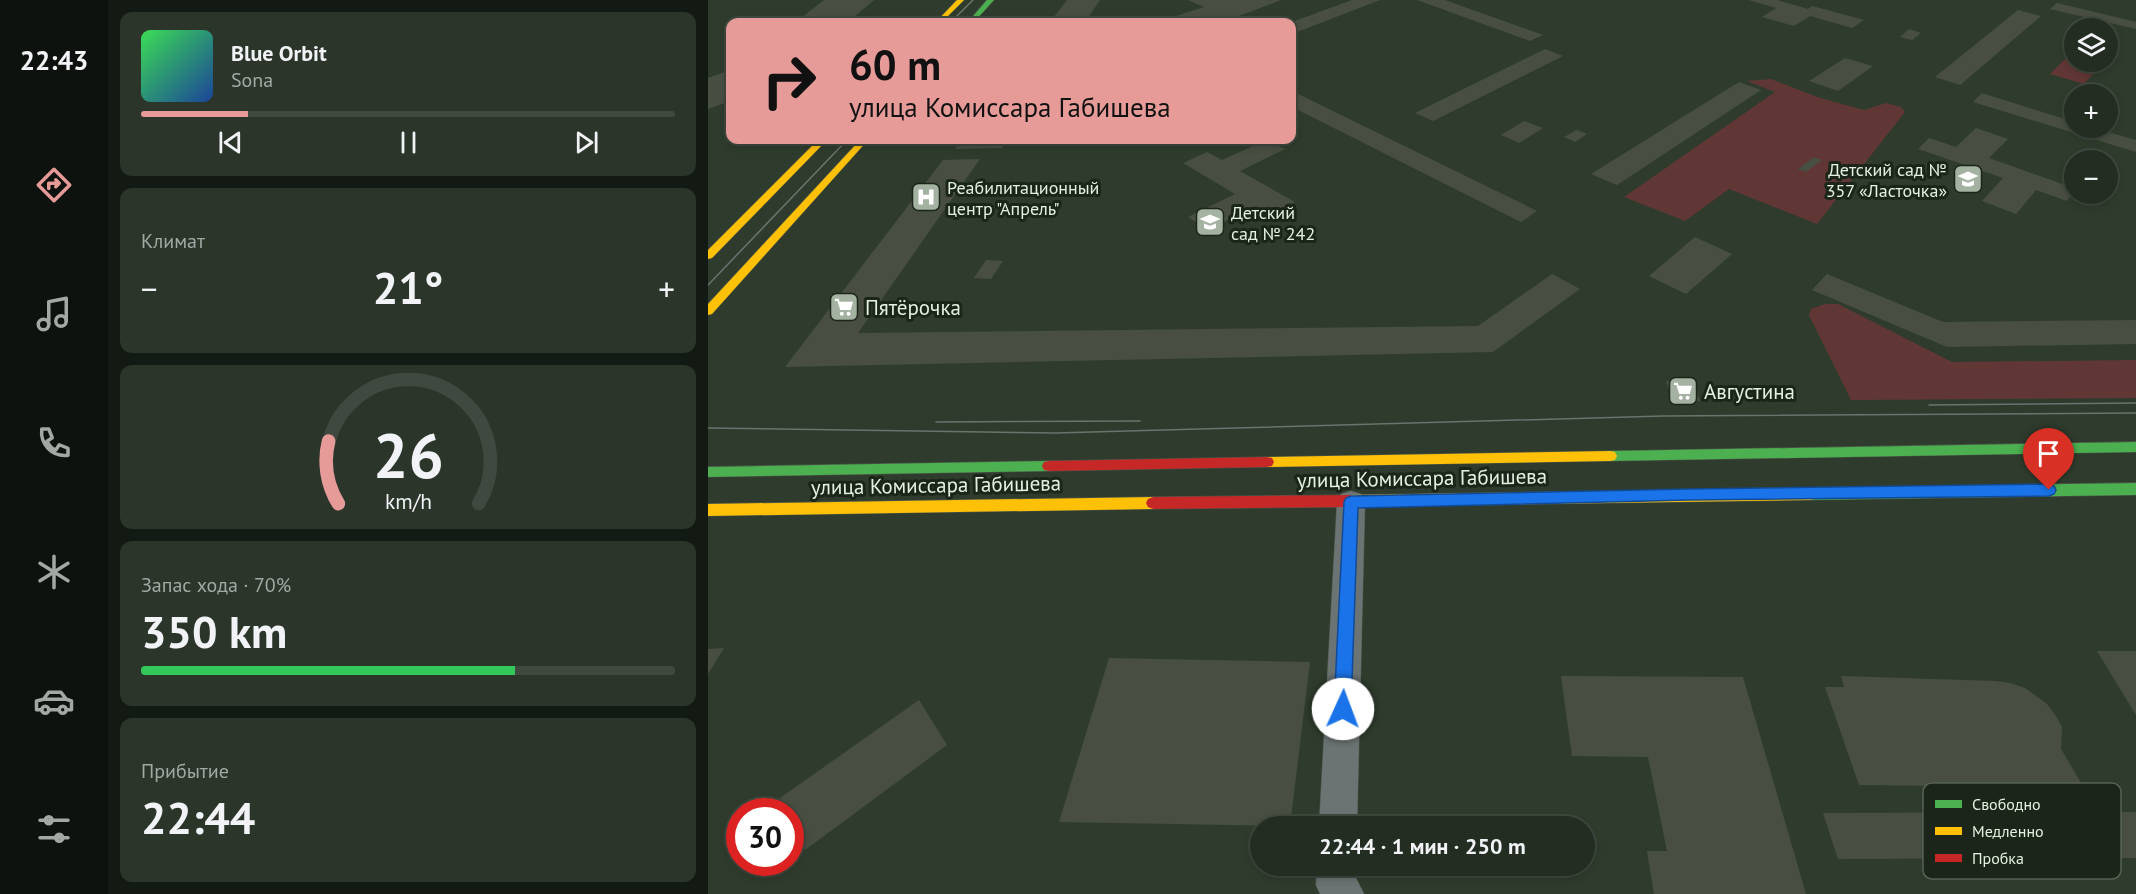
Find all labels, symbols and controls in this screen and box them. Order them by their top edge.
map controls [2064,18,2118,204]
button: layers [2064,18,2118,72]
text: 60 m [849,37,941,92]
text: Blue Orbit [231,39,327,67]
icon: right [750,42,828,120]
text: 22:43 [20,43,88,77]
text: Sona [231,67,273,93]
button: + [2064,84,2118,138]
text: улица Комиссара Габишева [849,90,1171,124]
icon: previous [214,126,247,159]
icon: pause [392,126,425,159]
icon: next [570,126,603,159]
button: − [2064,150,2118,204]
place label: Детский сад № 357 «Ласточка» [1826,158,1947,202]
school or university icon: Детский сад № 357 «Ласточка» [1952,163,1984,195]
icon: directions [33,164,75,206]
place label: Реабилитационный центр "Апрель" [947,176,1099,220]
hospital icon: Реабилитационный центр "Апрель" [910,181,942,213]
place label: Детский сад № 242 [1231,201,1315,245]
school or university icon: Детский сад № 242 [1194,206,1226,238]
text: Климат [141,228,205,254]
text: 21° [373,258,443,316]
text: − [141,267,158,310]
text: + [658,267,675,310]
supermarket icon: Пятёрочка [828,291,860,323]
icon: music [33,293,75,335]
place label: Пятёрочка [865,294,961,321]
supermarket icon: Августина [1667,375,1699,407]
place label: Августина [1704,378,1795,405]
text: 26 [373,414,443,495]
icon: phone [33,422,75,464]
pin [2023,428,2074,490]
icon: arrive [2032,437,2065,470]
street label: улица Комиссара Габишева [1297,462,1547,494]
street label: улица Комиссара Габишева [811,469,1061,501]
text: km/h [384,487,431,515]
icon: climate [33,551,75,593]
text: Запас хода · 70% [141,572,291,598]
text: 350 km [141,602,287,660]
position arrow [1311,677,1375,741]
icon: car [33,680,75,722]
text: Прибытие [141,758,229,784]
legend [1923,783,2121,879]
text: 22:44 [141,788,255,846]
text: Свободно [1972,794,2041,814]
speed limit sign: 30 [726,798,804,876]
icon: filters [33,808,75,850]
text: Медленно [1972,821,2044,841]
text: 22:44 · 1 мин · 250 m [1319,832,1526,860]
text: Пробка [1972,848,2024,868]

